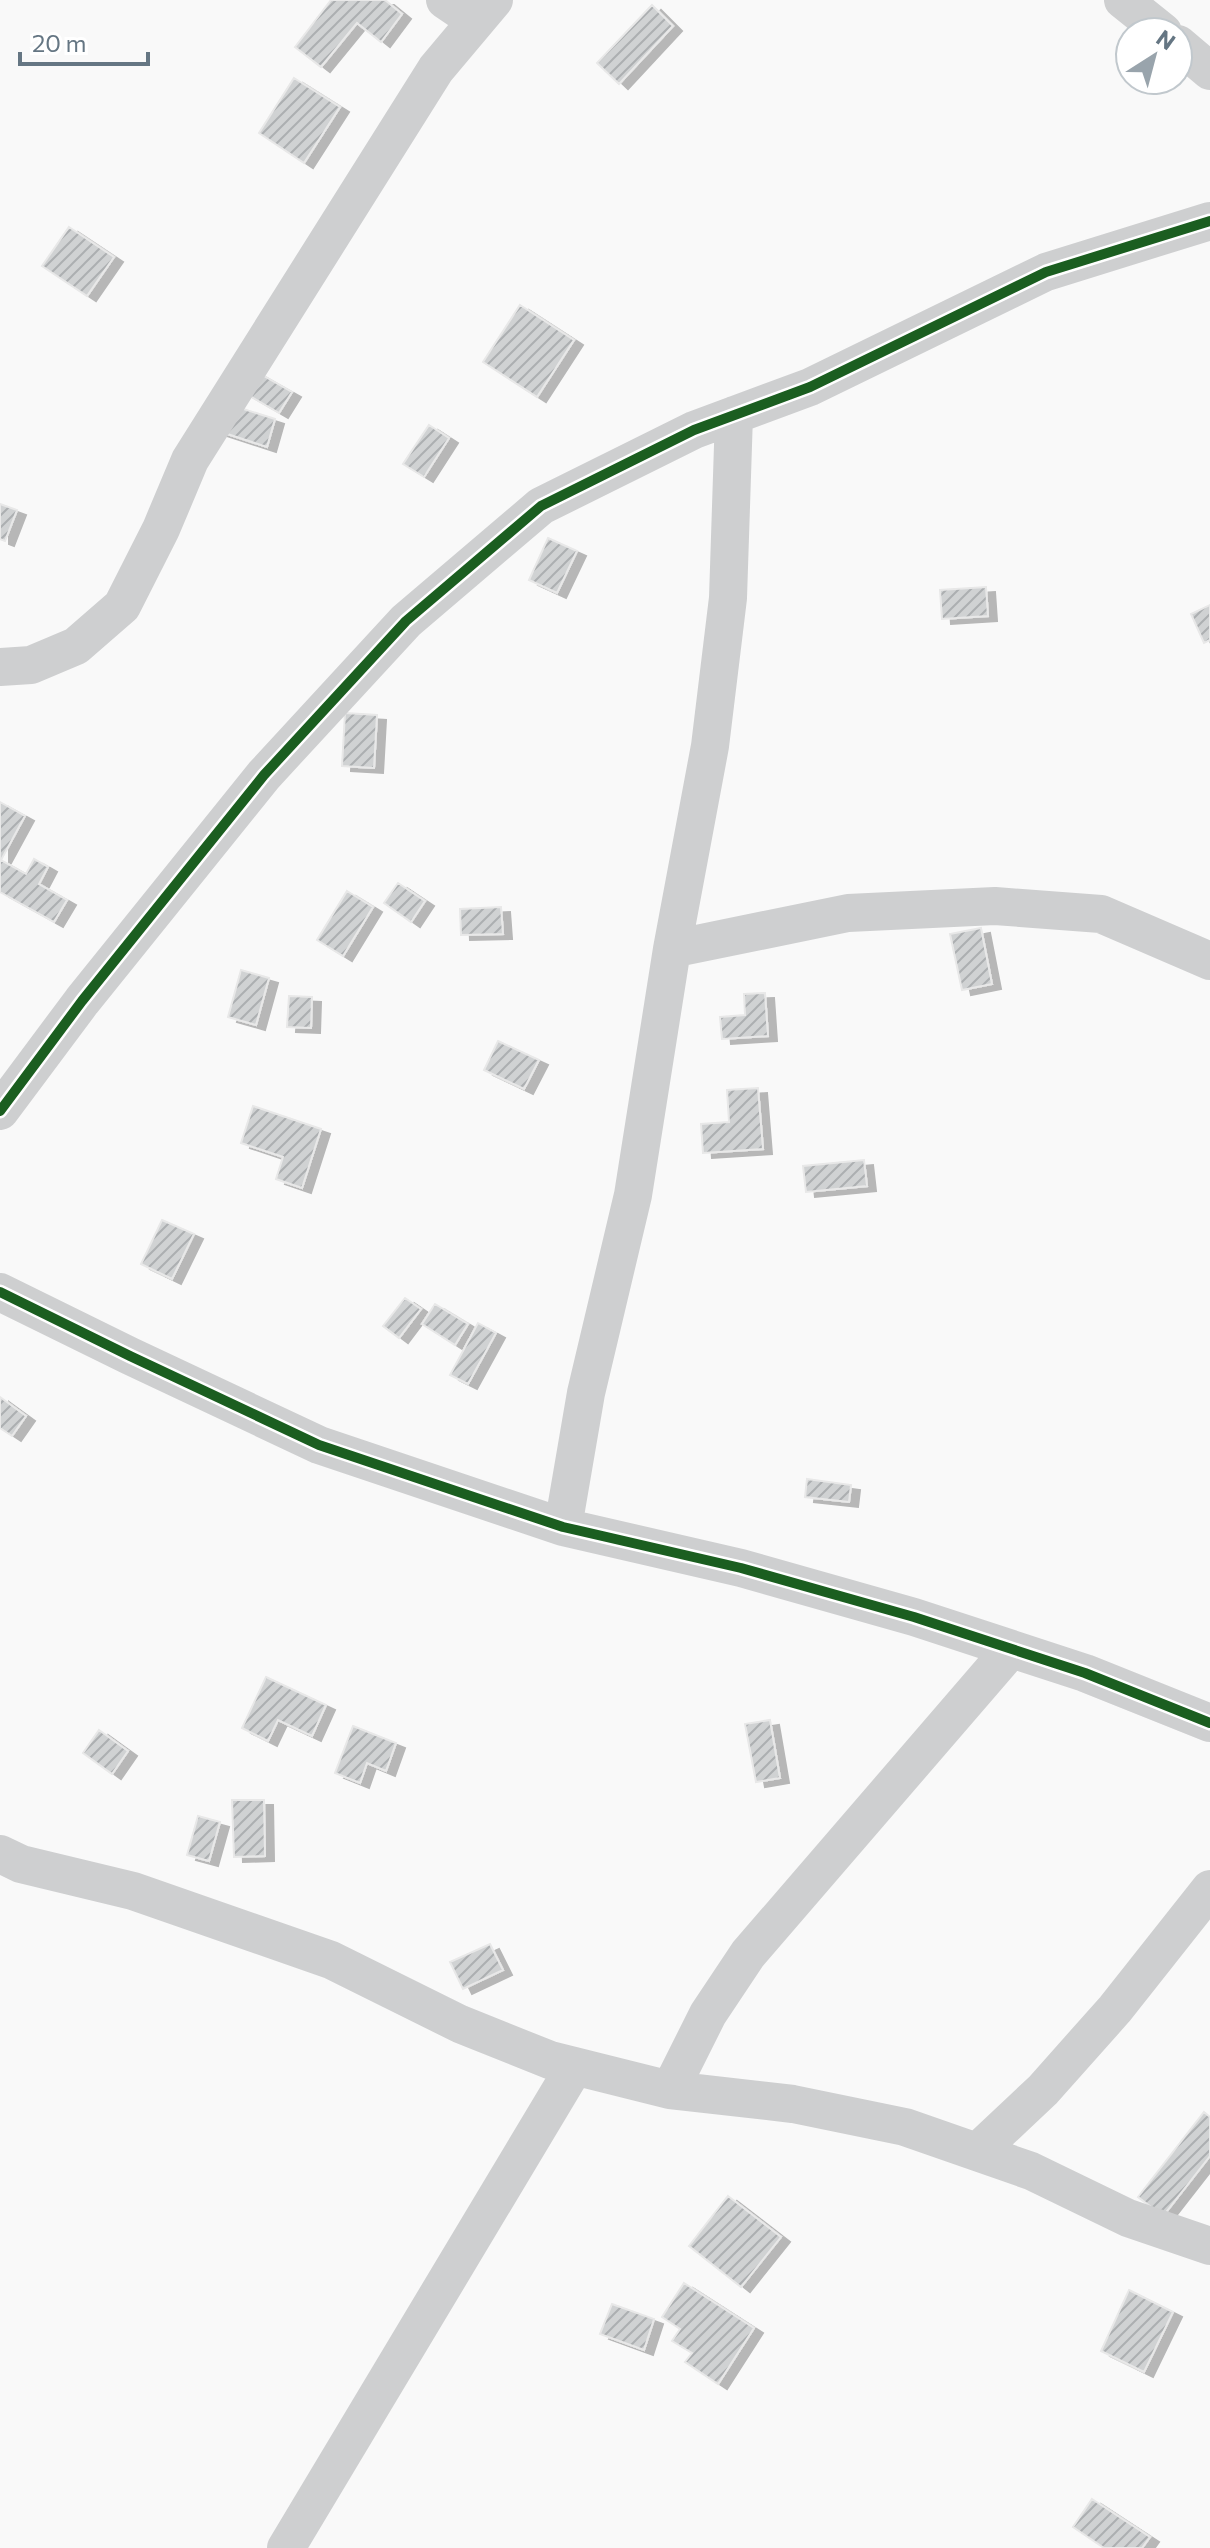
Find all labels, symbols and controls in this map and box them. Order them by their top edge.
scale bar [20,16,148,66]
north arrow [1114,16,1194,96]
text: N [1151,24,1181,55]
text: 20 m [32,28,86,57]

